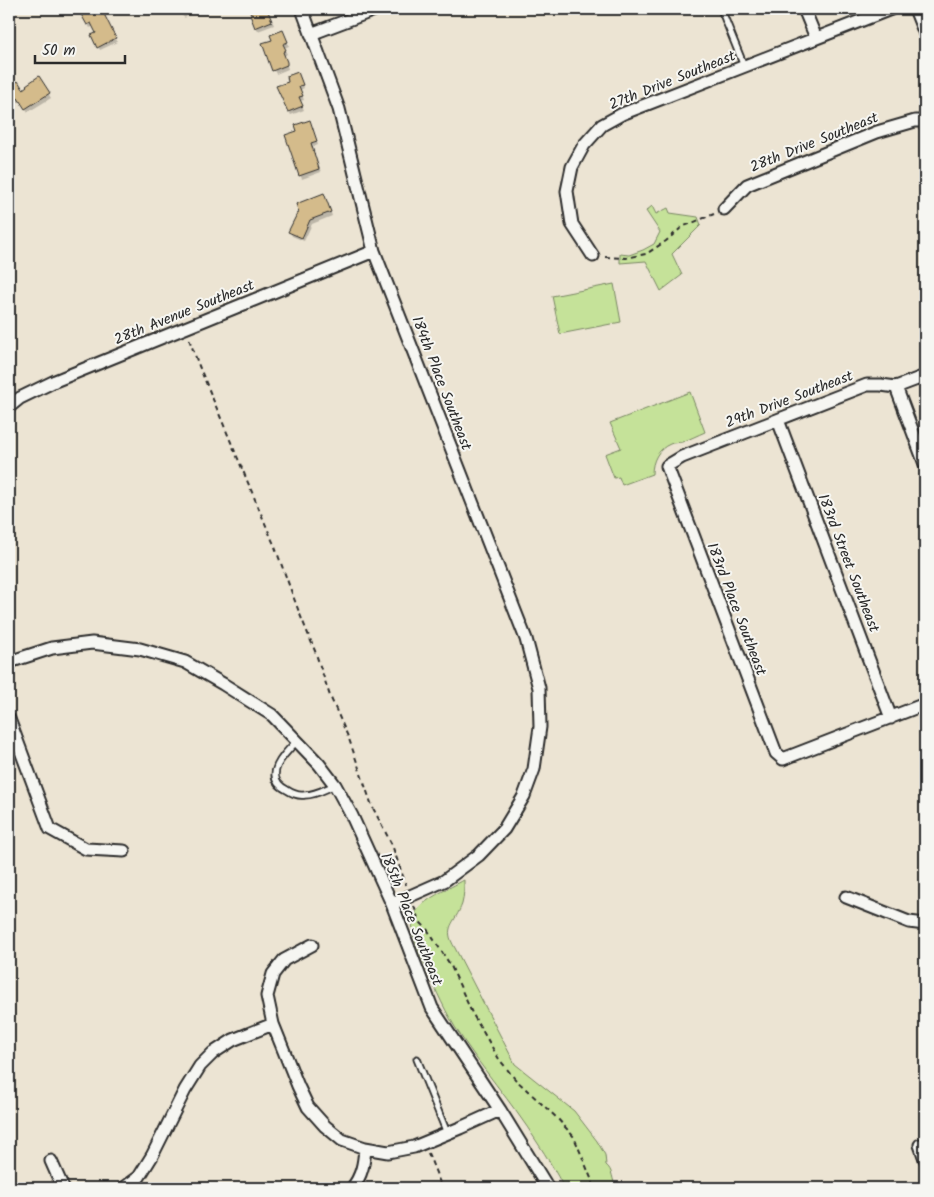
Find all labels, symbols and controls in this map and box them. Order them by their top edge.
scale bar [35,32,125,64]
text: 50 m [42,39,76,63]
street label: 27th Drive Southeast [605,45,739,117]
street label: 28th Drive Southeast [746,106,882,180]
street label: 28th Avenue Southeast [111,274,258,352]
street label: 184th Place Southeast [404,313,478,454]
street label: 29th Drive Southeast [722,364,857,435]
street label: 183rd Street Southeast [811,491,886,636]
street label: 183rd Place Southeast [700,539,773,680]
street label: 185th Place Southeast [373,849,449,990]

